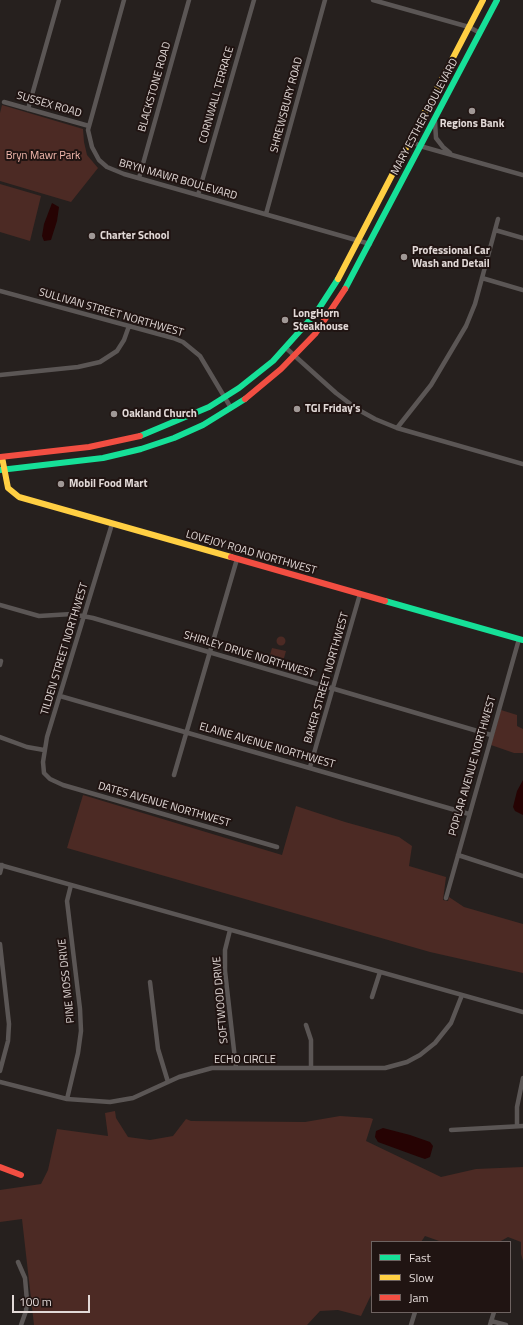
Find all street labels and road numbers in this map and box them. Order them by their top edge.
street label: BLACKSTONE ROAD [136,40,174,134]
street label: CORNWALL TERRACE [197,45,237,145]
street label: SHREWSBURY ROAD [268,56,306,154]
street label: MARY ESTHER BOULEVARD [389,56,461,178]
street label: SUSSEX ROAD [15,89,83,121]
street label: BRYN MAWR BOULEVARD [117,157,239,203]
street label: SULLIVAN STREET NORTHWEST [37,286,185,340]
street label: LOVEJOY ROAD NORTHWEST [184,528,318,578]
street label: TILDEN STREET NORTHWEST [39,581,91,717]
street label: BAKER STREET NORTHWEST [302,611,352,745]
street label: SHIRLEY DRIVE NORTHWEST [182,629,316,681]
street label: POPLAR AVENUE NORTHWEST [447,694,499,838]
street label: ELAINE AVENUE NORTHWEST [198,720,336,772]
street label: DATES AVENUE NORTHWEST [96,780,232,830]
street label: PINE MOSS DRIVE [56,938,78,1024]
street label: SOFTWOOD DRIVE [211,956,231,1044]
street label: ECHO CIRCLE [214,1053,276,1067]

